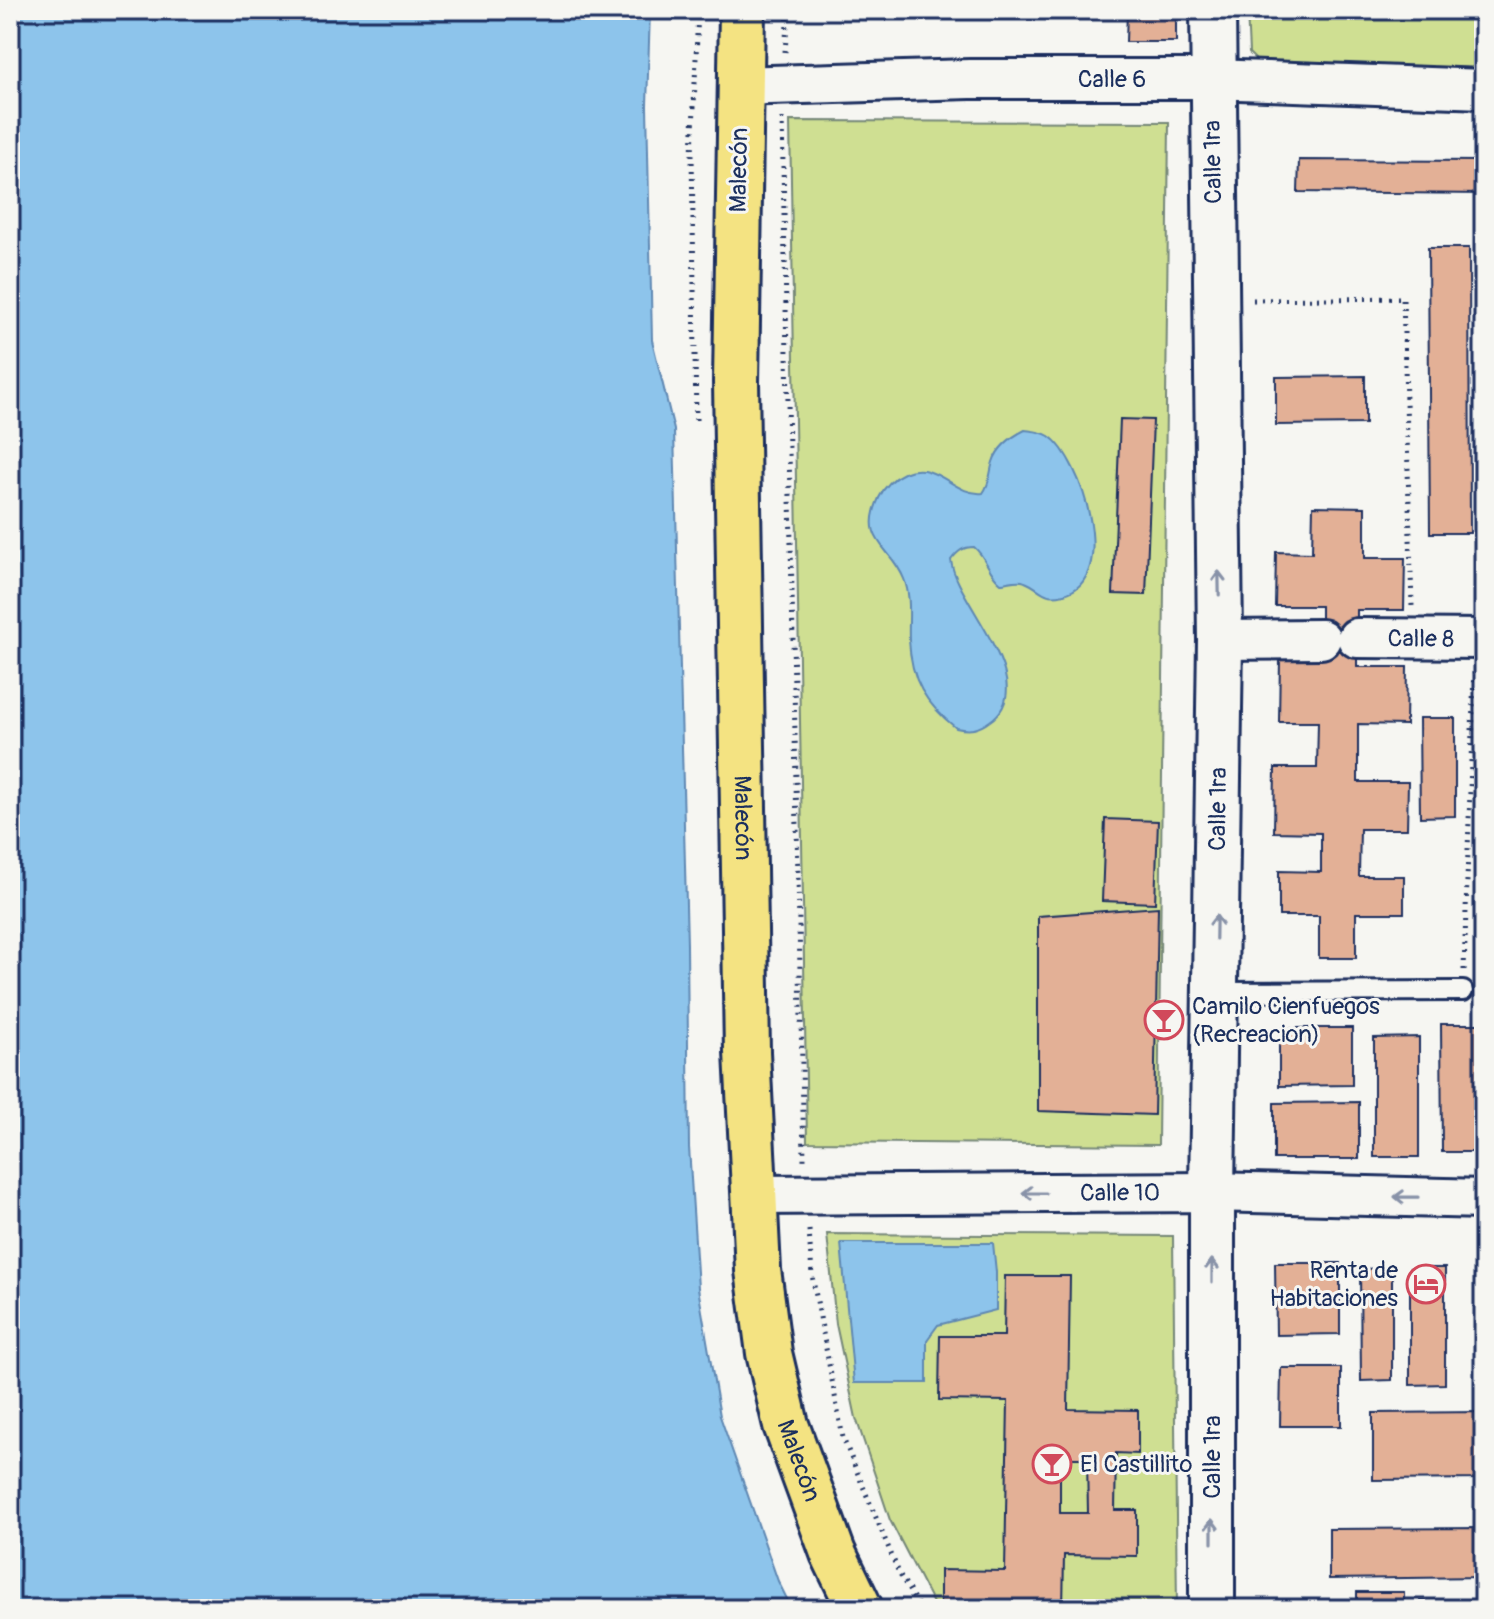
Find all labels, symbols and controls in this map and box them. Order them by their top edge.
street label: Calle 6 [1078,65,1146,94]
street label: Calle 1ra [1198,120,1228,204]
street label: Malecón [724,127,754,213]
one-way arrow [1211,570,1227,597]
street label: Calle 8 [1388,624,1454,653]
street label: Calle 1ra [1202,767,1233,851]
street label: Malecón [728,775,758,861]
one-way arrow [1208,914,1223,941]
place label: Camilo Cienfuegos (Recreacion) [1192,992,1380,1049]
bar icon: Camilo Cienfuegos (Recreacion) [1143,999,1185,1041]
street label: Calle 10 [1080,1178,1160,1207]
one-way arrow [1021,1185,1048,1201]
one-way arrow [1393,1189,1420,1204]
place label: Renta de Habitaciones [1270,1256,1398,1313]
one-way arrow [1204,1258,1220,1285]
hotel icon: Renta de Habitaciones [1405,1263,1447,1305]
street label: Calle 1ra [1198,1415,1227,1499]
street label: Malecón [771,1416,827,1505]
bar icon: El Castillito [1031,1443,1073,1485]
place label: El Castillito [1080,1450,1192,1479]
one-way arrow [1204,1518,1220,1545]

